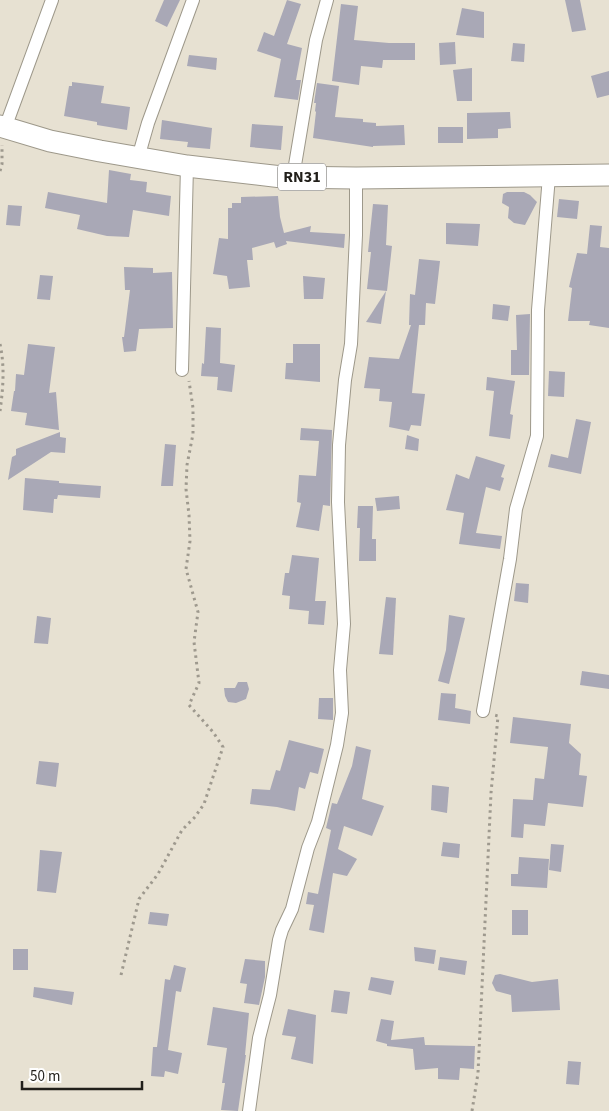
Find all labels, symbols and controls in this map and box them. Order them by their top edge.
road number: RN31 [278,163,326,190]
scale bar [22,1058,142,1090]
text: 50 m [30,1066,60,1087]

